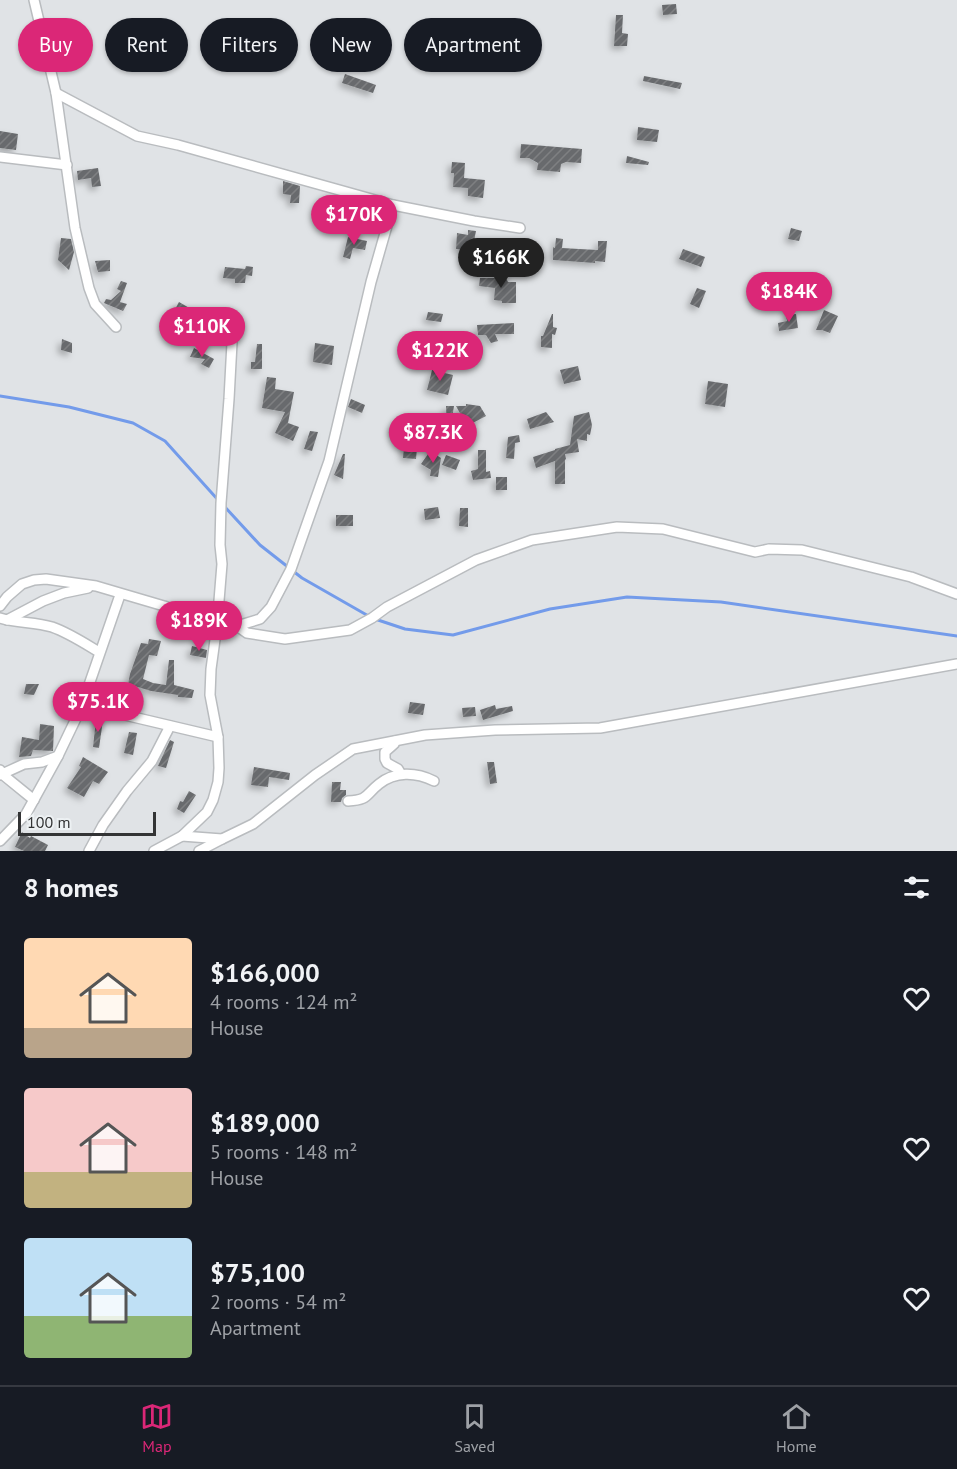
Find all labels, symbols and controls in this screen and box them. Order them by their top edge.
chip: Buy [18,18,93,72]
chip: Rent [105,18,188,72]
chip: Filters [200,18,298,72]
chip: New [310,18,392,72]
chip: Apartment [404,18,542,72]
pin: $170K [312,195,396,246]
text: $170K [325,201,383,227]
pin: $166K [459,238,543,289]
text: $166K [472,244,530,270]
pin: $184K [747,272,831,323]
text: $184K [760,278,818,304]
pin: $110K [160,307,244,358]
text: $110K [173,313,231,339]
pin: $122K [398,331,482,382]
text: $122K [411,337,469,363]
pin: $87.3K [384,413,482,464]
text: $87.3K [403,419,463,445]
pin: $189K [157,601,241,652]
text: $189K [170,607,228,633]
pin: $75.1K [49,682,147,733]
text: $75.1K [67,688,129,714]
scale bar [18,809,156,836]
text: 100 m [27,812,70,832]
text: 8 homes [24,871,119,904]
icon: filters [900,871,933,904]
text: $166,000 [210,956,320,989]
icon: home [72,962,144,1034]
icon: heart [900,982,933,1015]
text: 4 rooms · 124 m² [210,989,357,1015]
text: House [210,1015,264,1041]
text: $189,000 [210,1106,320,1139]
icon: home [72,1112,144,1184]
icon: heart [900,1132,933,1165]
text: 5 rooms · 148 m² [210,1139,357,1165]
text: House [210,1165,264,1191]
text: $75,100 [210,1256,305,1289]
icon: home [72,1262,144,1334]
icon: heart [900,1282,933,1315]
text: 2 rooms · 54 m² [210,1289,346,1315]
text: Apartment [210,1315,301,1341]
tab: Map [140,1400,173,1456]
tab: Saved [454,1400,495,1456]
tab: Home [776,1400,817,1456]

